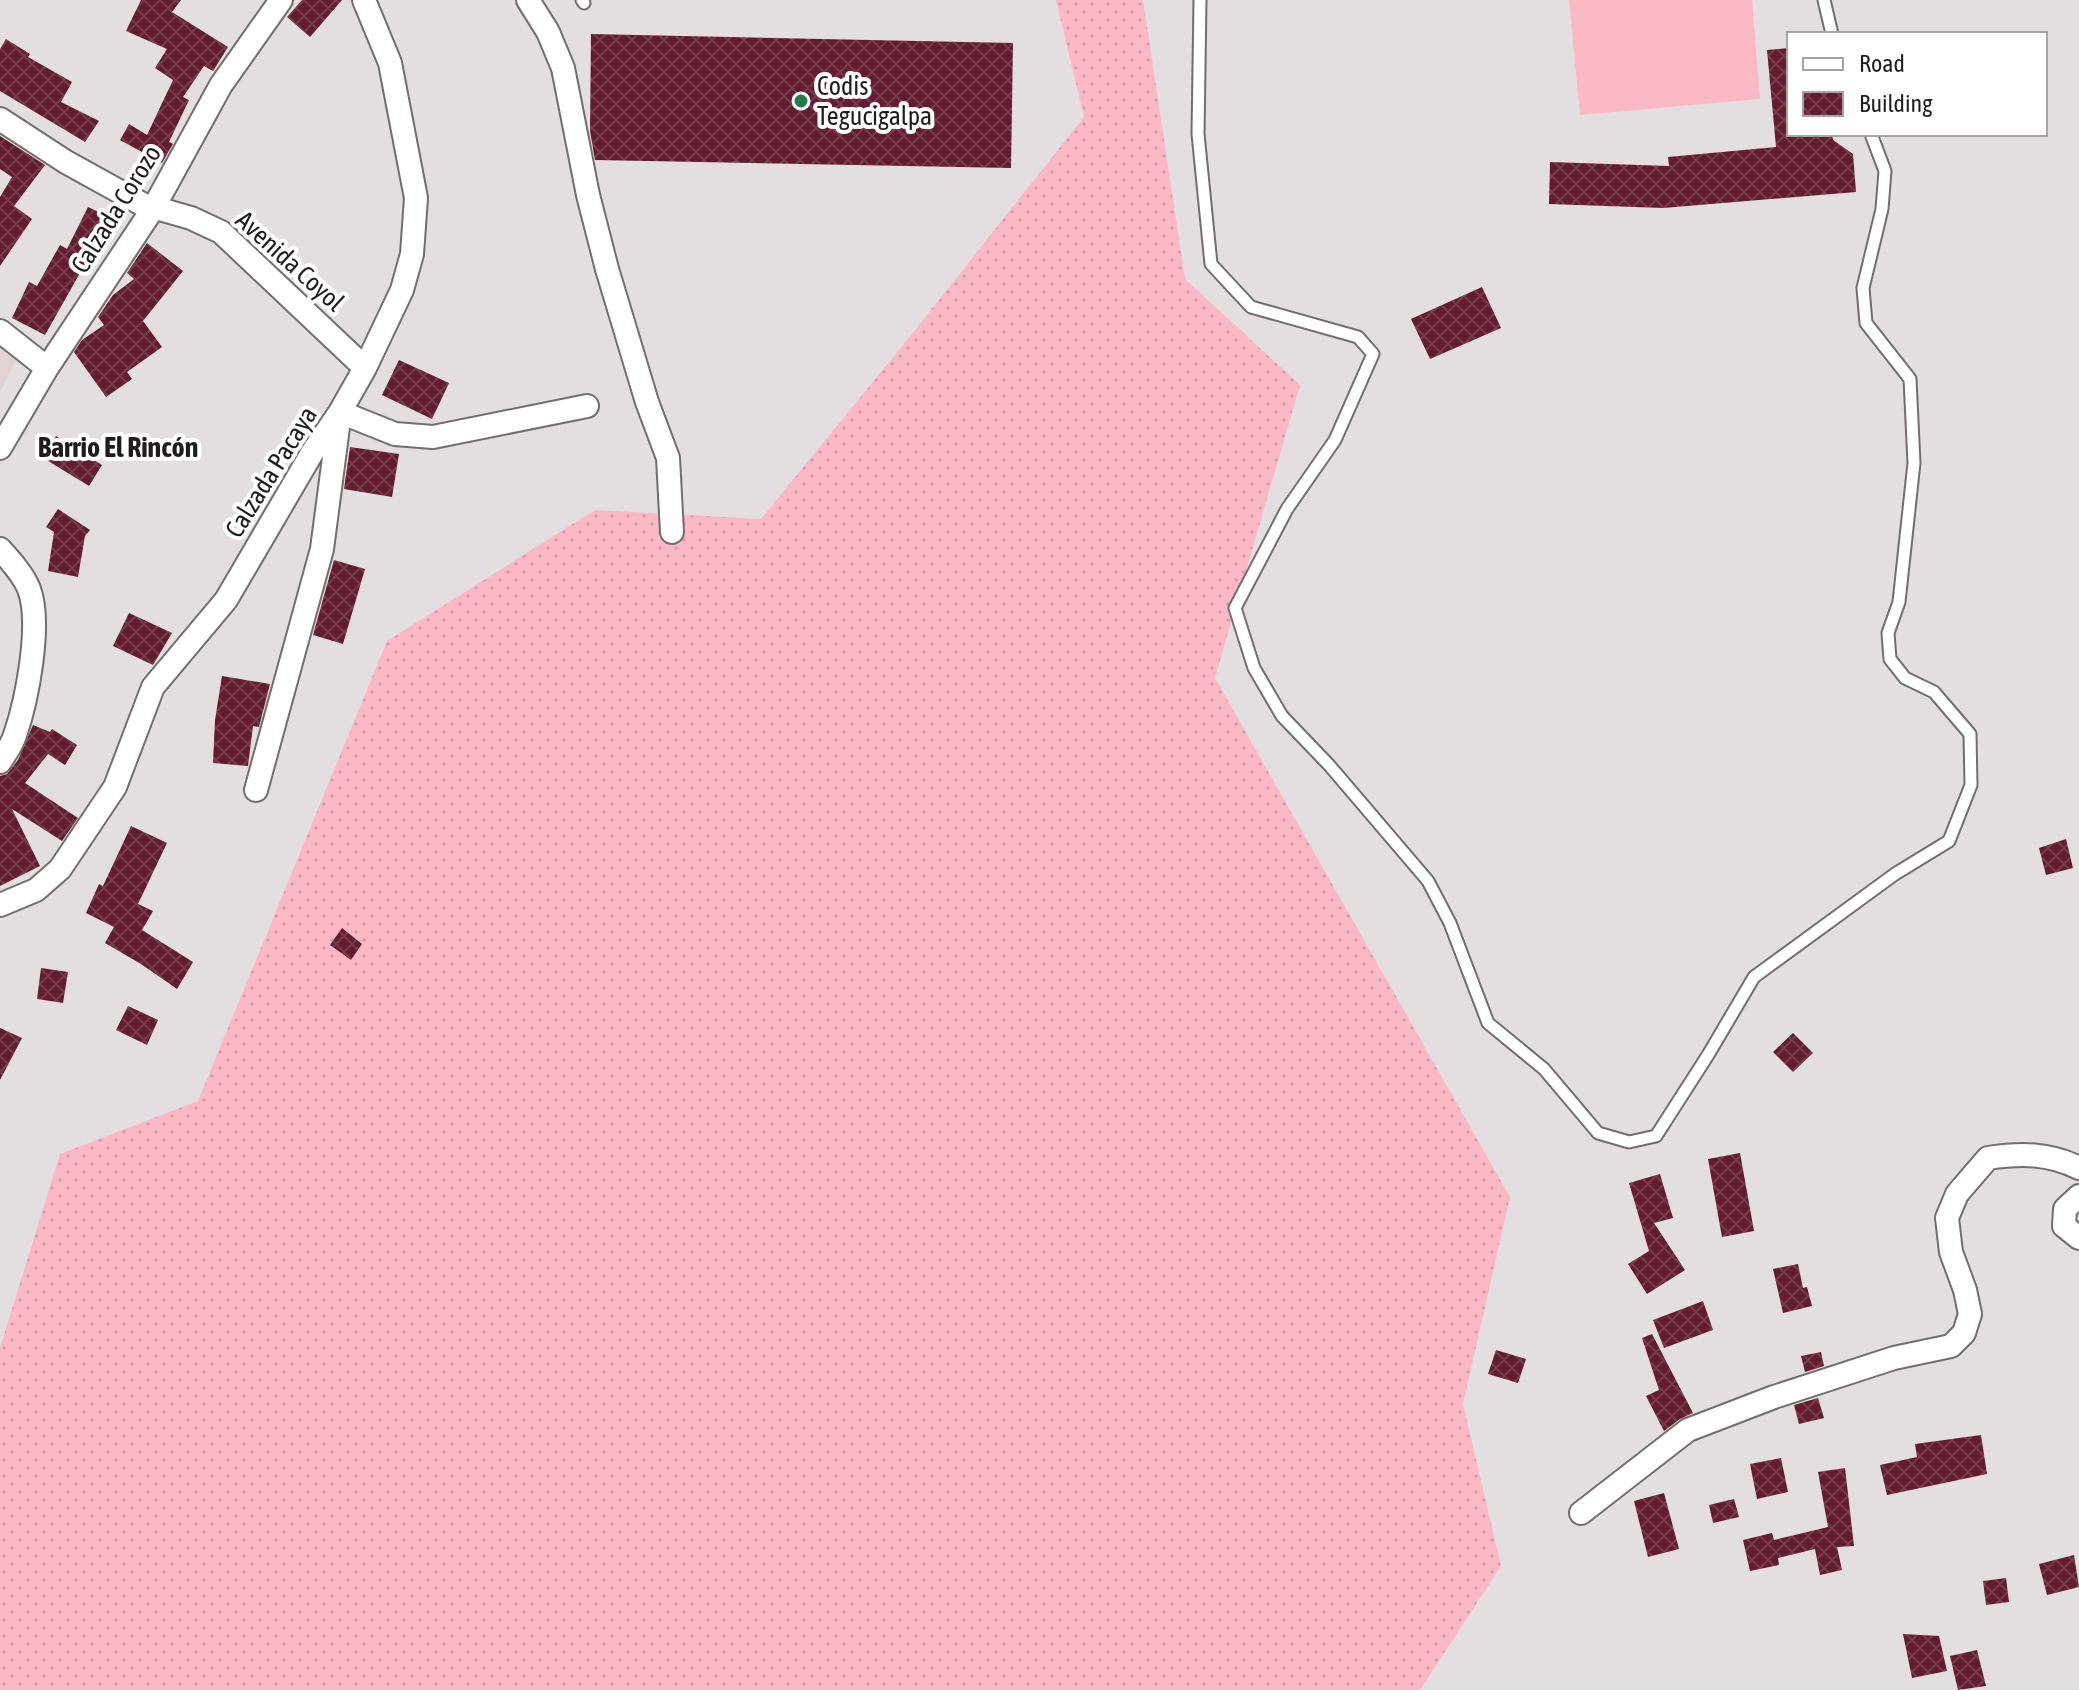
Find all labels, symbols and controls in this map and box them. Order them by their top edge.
legend [1787,32,2047,136]
text: Road [1859,50,1905,77]
place label: Codis Tegucigalpa [817,71,932,131]
text: Building [1859,90,1933,117]
marker: Codis Tegucigalpa [792,92,810,110]
street label: Calzada Corozo [65,140,167,278]
street label: Avenida Coyol [230,205,350,317]
street label: Calzada Pacaya [219,401,323,543]
district label: Barrio El Rincón [38,431,198,463]

